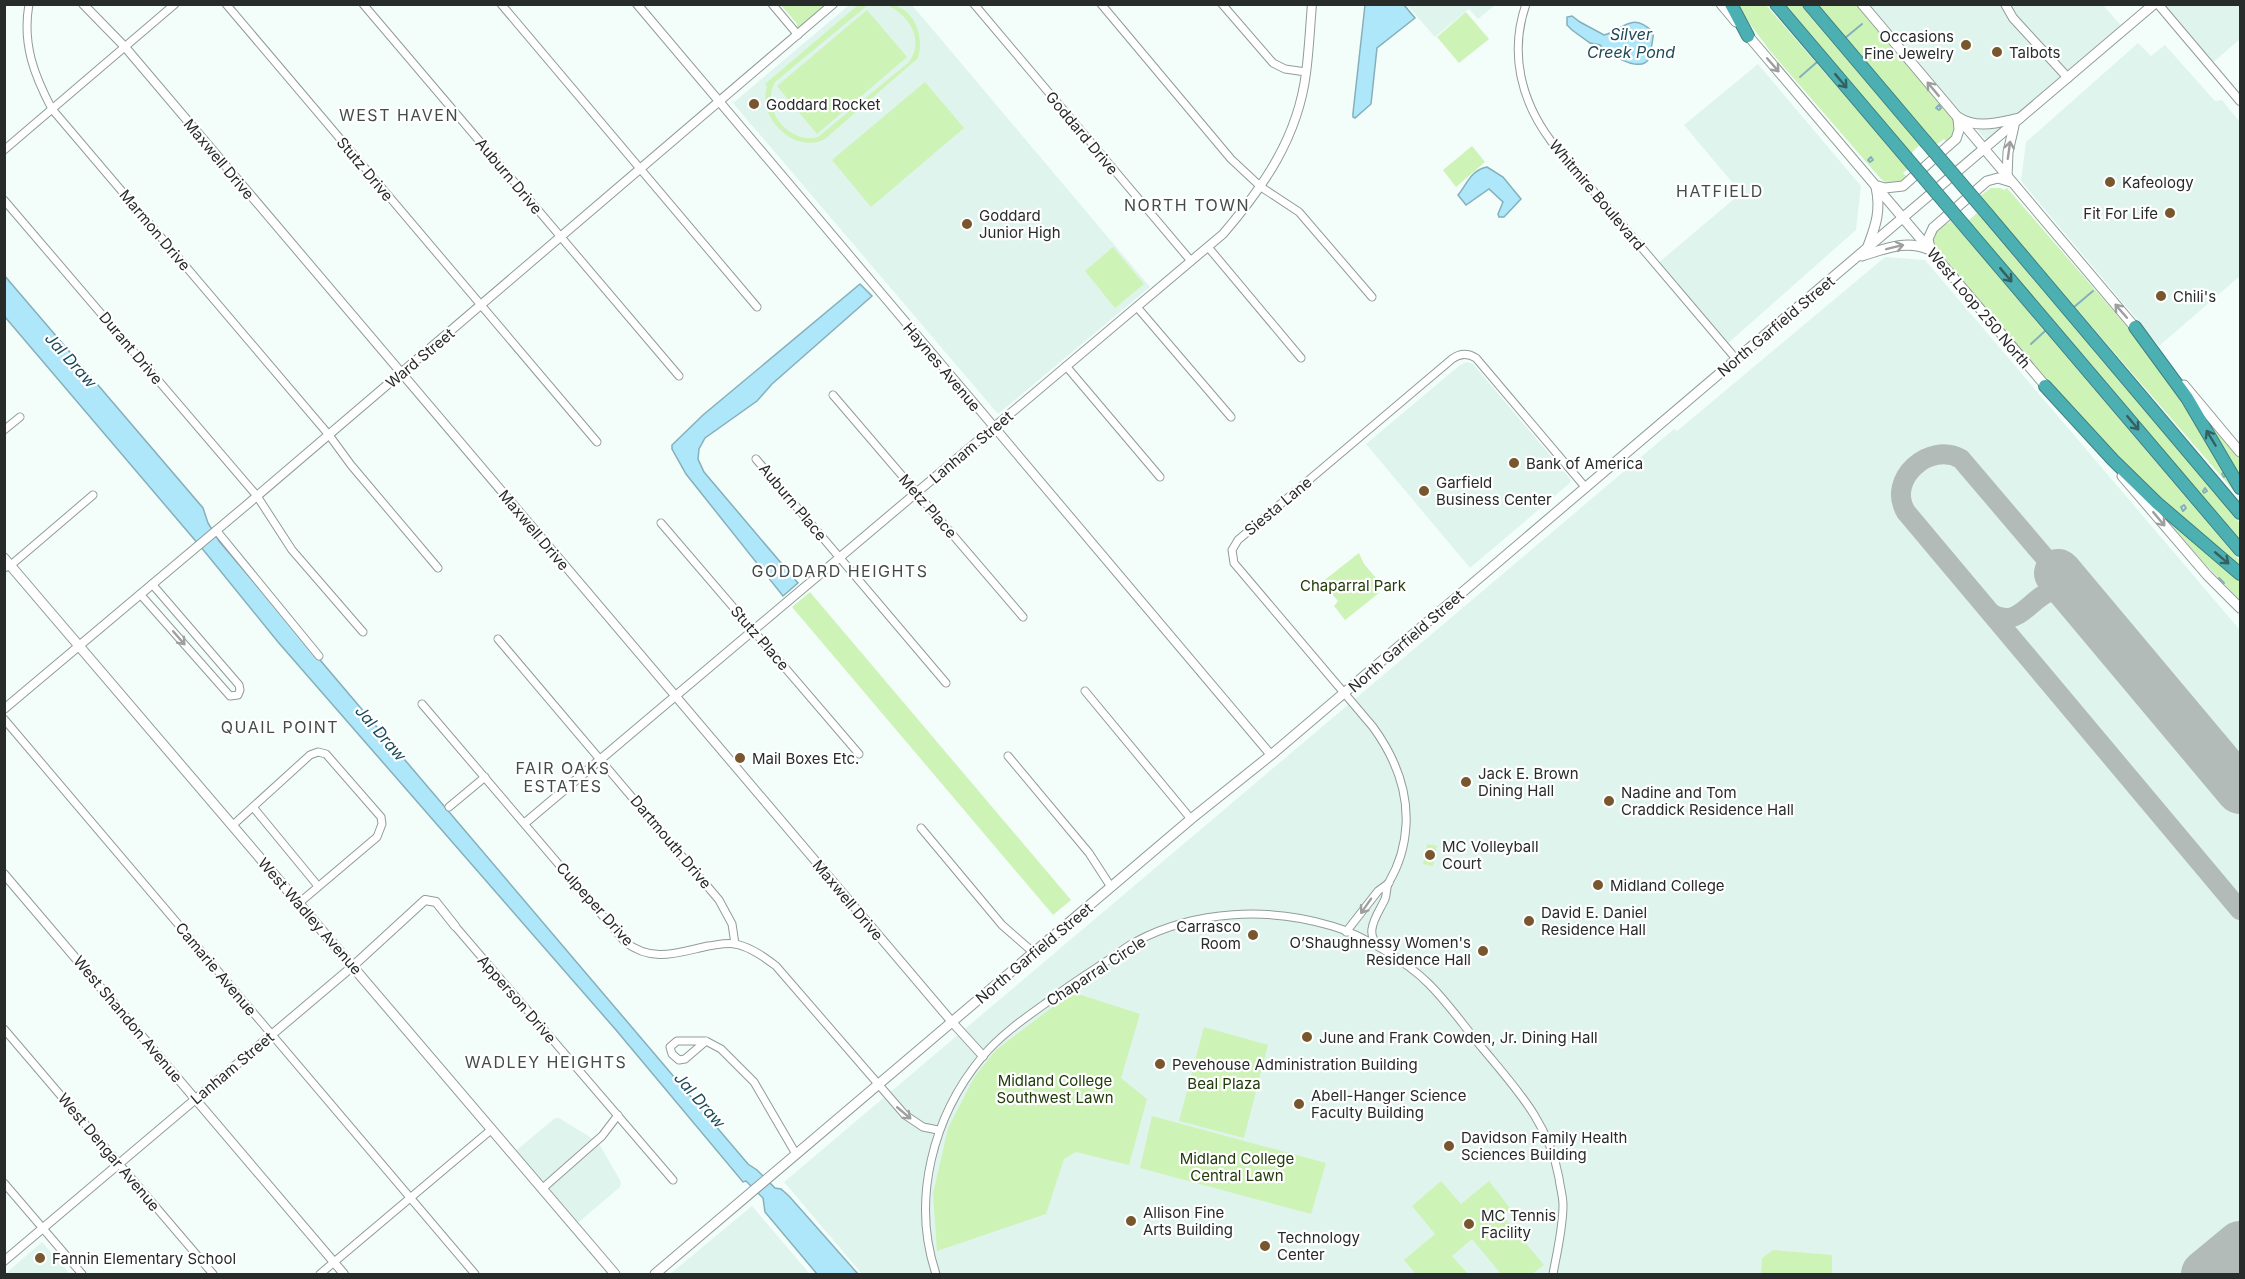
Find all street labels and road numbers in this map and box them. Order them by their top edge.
street label: Goddard Drive [1042,87,1122,179]
street label: Maxwell Drive [180,115,258,203]
street label: Stutz Drive [333,133,397,205]
street label: Auburn Drive [472,134,546,218]
street label: Whitmire Boulevard [1545,136,1649,254]
street label: Marmon Drive [115,185,195,275]
street label: West Loop 250 North [1923,244,2035,372]
street label: North Garfield Street [1714,271,1838,381]
street label: Durant Drive [95,308,167,388]
street label: Haynes Avenue [899,319,985,415]
street label: Ward Street [382,324,458,392]
street label: Lanham Street [926,407,1017,487]
street label: Auburn Place [755,459,831,545]
street label: Metz Place [895,470,961,542]
street label: Siesta Lane [1240,472,1316,540]
street label: Maxwell Drive [495,486,573,574]
street label: North Garfield Street [1344,586,1468,696]
street label: Stutz Place [727,602,793,674]
street label: Dartmouth Drive [626,791,716,893]
street label: West Wadley Avenue [254,854,366,978]
street label: Maxwell Drive [809,856,887,944]
street label: Culpeper Drive [552,858,638,950]
street label: North Garfield Street [972,898,1096,1008]
street label: Camarie Avenue [171,918,261,1020]
street label: Chaparral Circle [1043,932,1149,1010]
street label: Apperson Drive [474,951,560,1047]
street label: West Shandon Avenue [69,952,187,1086]
street label: Lanham Street [187,1028,278,1108]
street label: West Dengar Avenue [54,1089,164,1215]

